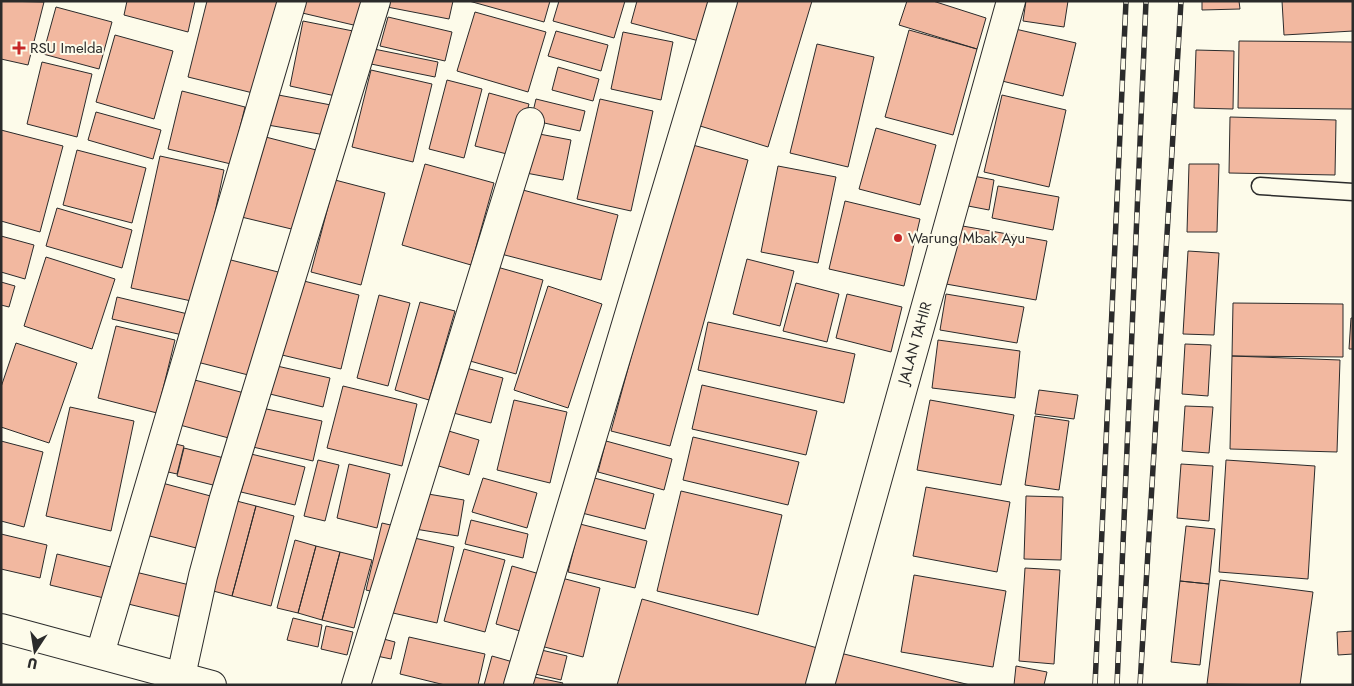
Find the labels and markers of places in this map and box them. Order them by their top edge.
place label: RSU Imelda [30,37,103,59]
marker: RSU Imelda [12,41,26,55]
place label: Warung Mbak Ayu [908,227,1025,249]
marker: Warung Mbak Ayu [892,232,904,244]

